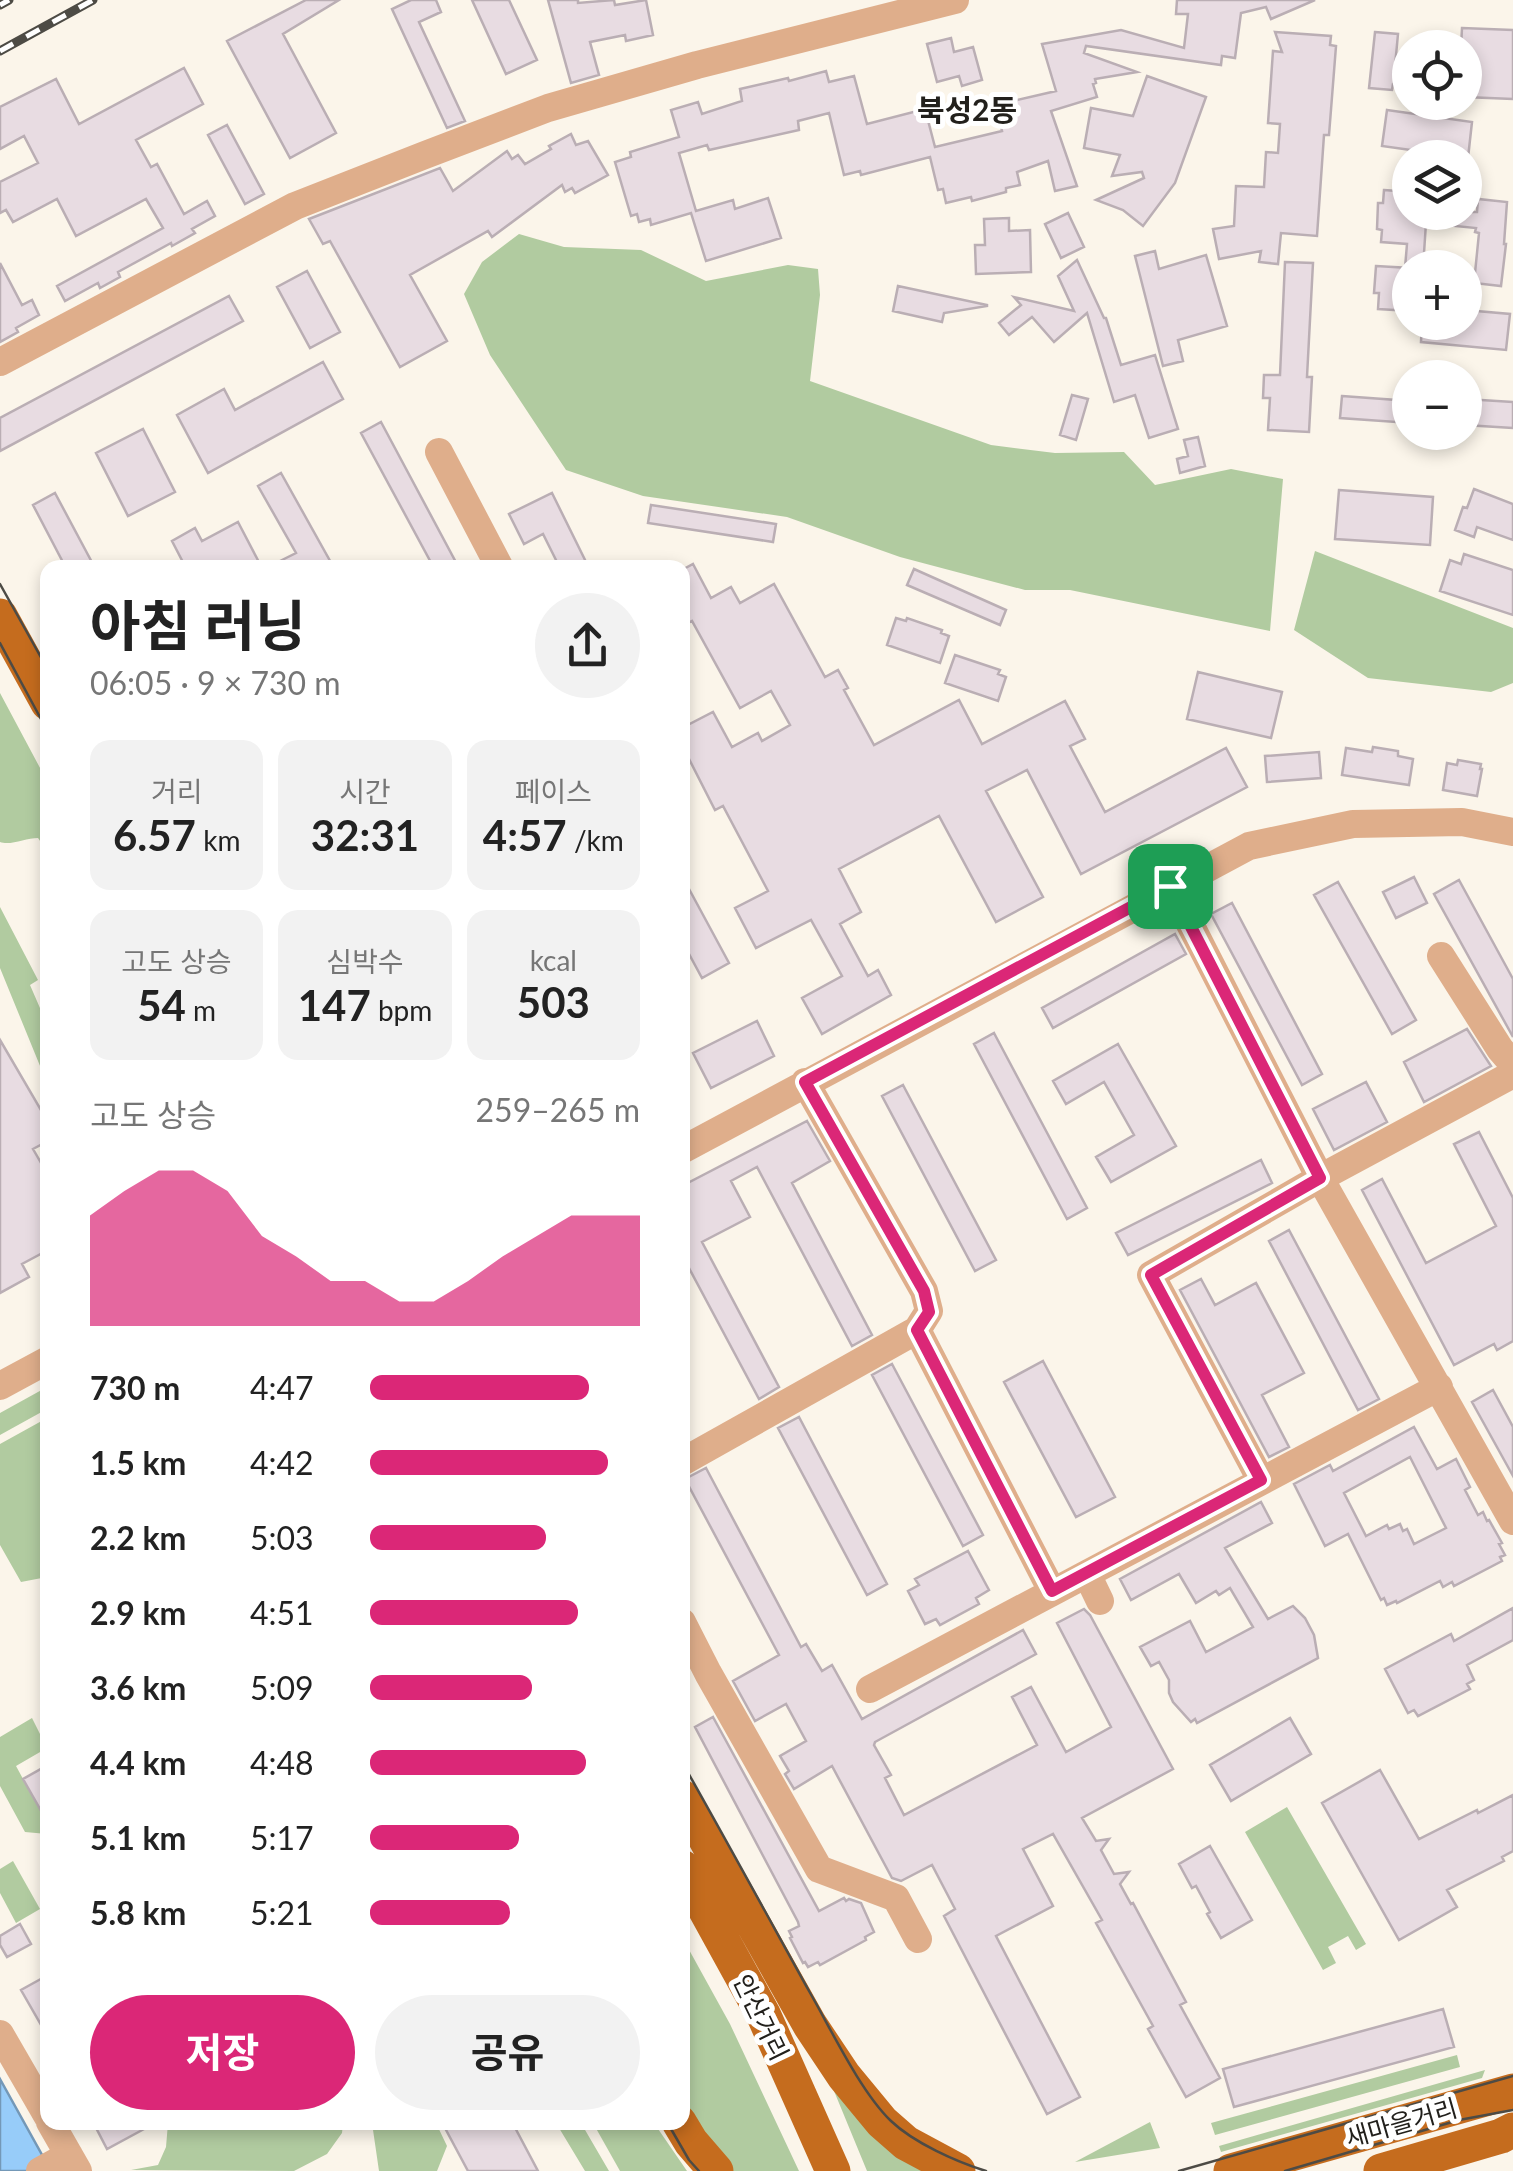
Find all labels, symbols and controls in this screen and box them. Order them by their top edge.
map controls [1392,30,1482,450]
button: locate [1392,30,1482,120]
district label: 북성2동 [917,91,1017,127]
button: layers [1392,140,1482,230]
button: + [1392,250,1482,340]
button: − [1392,360,1482,450]
text: 아침 러닝 [90,592,306,658]
button: share [535,593,640,698]
text: 06:05 · 9 × 730 m [90,663,341,702]
text: 거리 [151,774,202,808]
text: 시간 [339,774,391,808]
text: 페이스 [515,774,592,808]
text: 6.57 [113,810,196,860]
text: 32:31 [311,810,419,860]
text: 4:57 [483,810,567,860]
text: km [196,823,240,857]
text: /km [567,823,624,857]
pin [1128,844,1213,929]
icon: arrive [1143,859,1198,914]
text: kcal [530,943,577,977]
text: 고도 상승 [122,944,232,978]
text: 심박수 [326,944,404,978]
text: 503 [517,977,590,1027]
text: 54 [137,980,186,1030]
text: 147 [298,980,371,1030]
text: m [186,993,216,1027]
text: bpm [371,993,432,1027]
text: 259–265 m [476,1090,640,1129]
text: 고도 상승 [90,1095,216,1134]
text: 730 m [90,1368,180,1407]
text: 4:47 [250,1368,314,1407]
text: 1.5 km [90,1443,186,1482]
text: 4:42 [250,1443,314,1482]
text: 2.2 km [90,1518,186,1557]
text: 5:03 [250,1518,314,1557]
text: 2.9 km [90,1593,186,1632]
text: 4:51 [250,1593,314,1632]
text: 3.6 km [90,1668,186,1707]
text: 5:09 [250,1668,314,1707]
text: 4.4 km [90,1743,186,1782]
text: 4:48 [250,1743,314,1782]
text: 5.1 km [90,1818,186,1857]
text: 5:17 [250,1818,314,1857]
text: 5.8 km [90,1893,186,1932]
text: 5:21 [250,1893,314,1932]
street label: 안산거리 [728,1969,796,2065]
button: 저장 [90,1995,355,2110]
button: 공유 [375,1995,640,2110]
street label: 새마을거리 [1342,2092,1460,2152]

